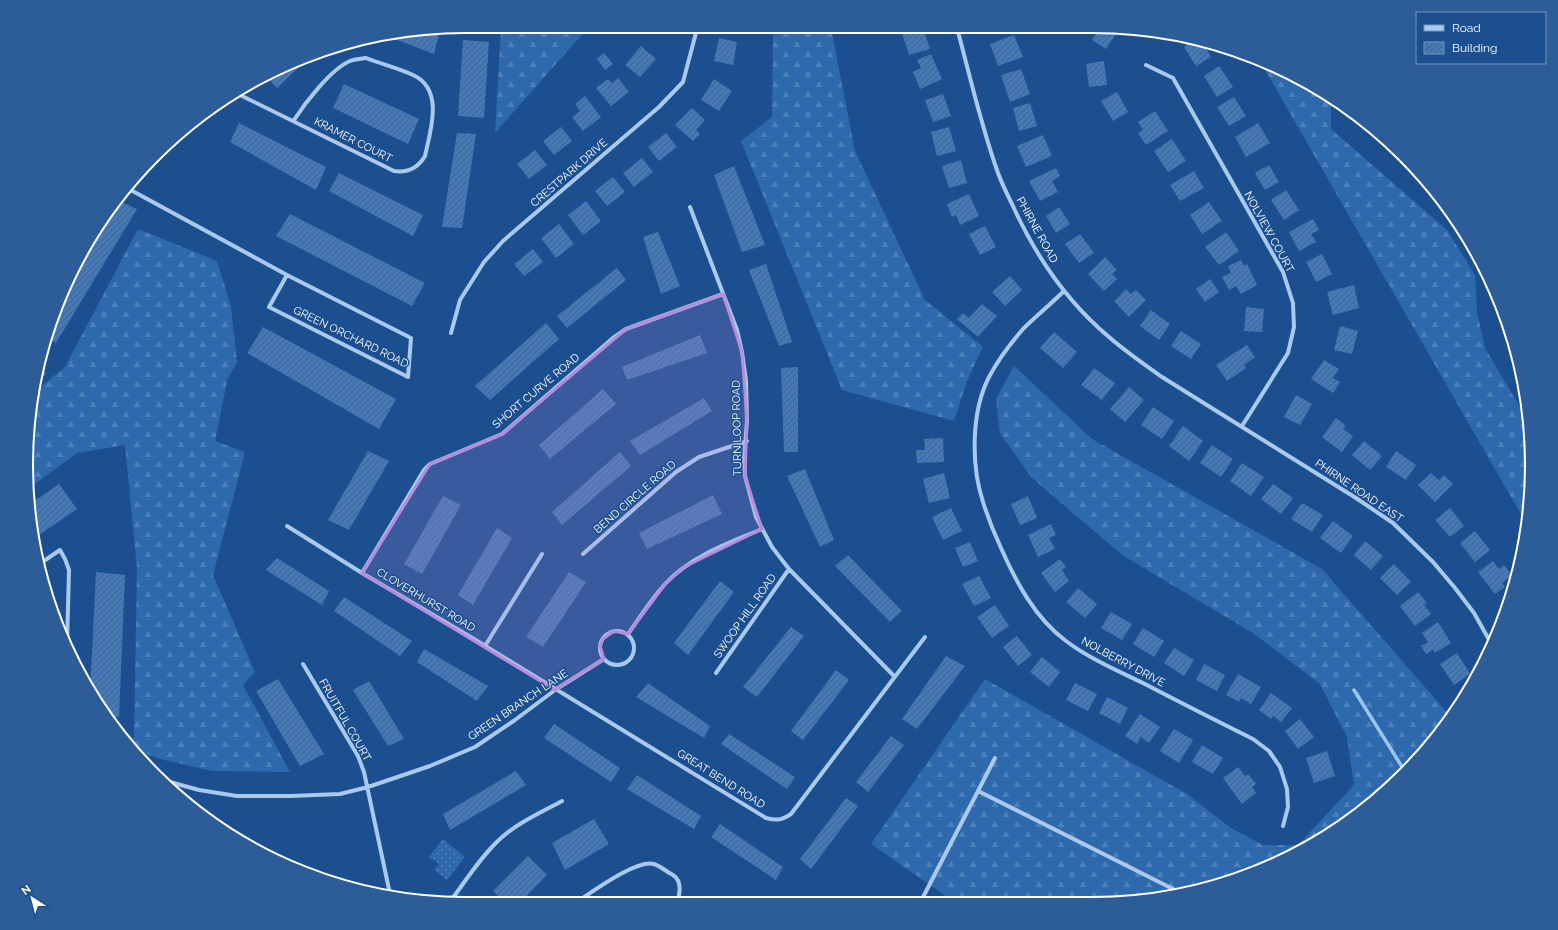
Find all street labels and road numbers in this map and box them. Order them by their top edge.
street label: KRAMER COURT [312,115,394,165]
street label: CRESTPARK DRIVE [528,136,610,210]
street label: NOLVIEW COURT [1241,189,1297,275]
street label: PHIRNE ROAD [1014,195,1061,265]
street label: GREEN ORCHARD ROAD [291,303,411,371]
street label: SHORT CURVE ROAD [490,351,582,431]
street label: TURN LOOP ROAD [730,380,744,476]
street label: PHIRNE ROAD EAST [1312,457,1406,525]
street label: BEND CIRCLE ROAD [591,458,679,536]
street label: CLOVERHURST ROAD [374,565,478,635]
street label: SWOOP HILL ROAD [711,571,779,661]
street label: NOLBERRY DRIVE [1079,634,1167,690]
street label: GREEN BRANCH LANE [466,667,571,743]
street label: FRUITFUL COURT [316,677,374,764]
street label: GREAT BEND ROAD [675,747,768,811]

